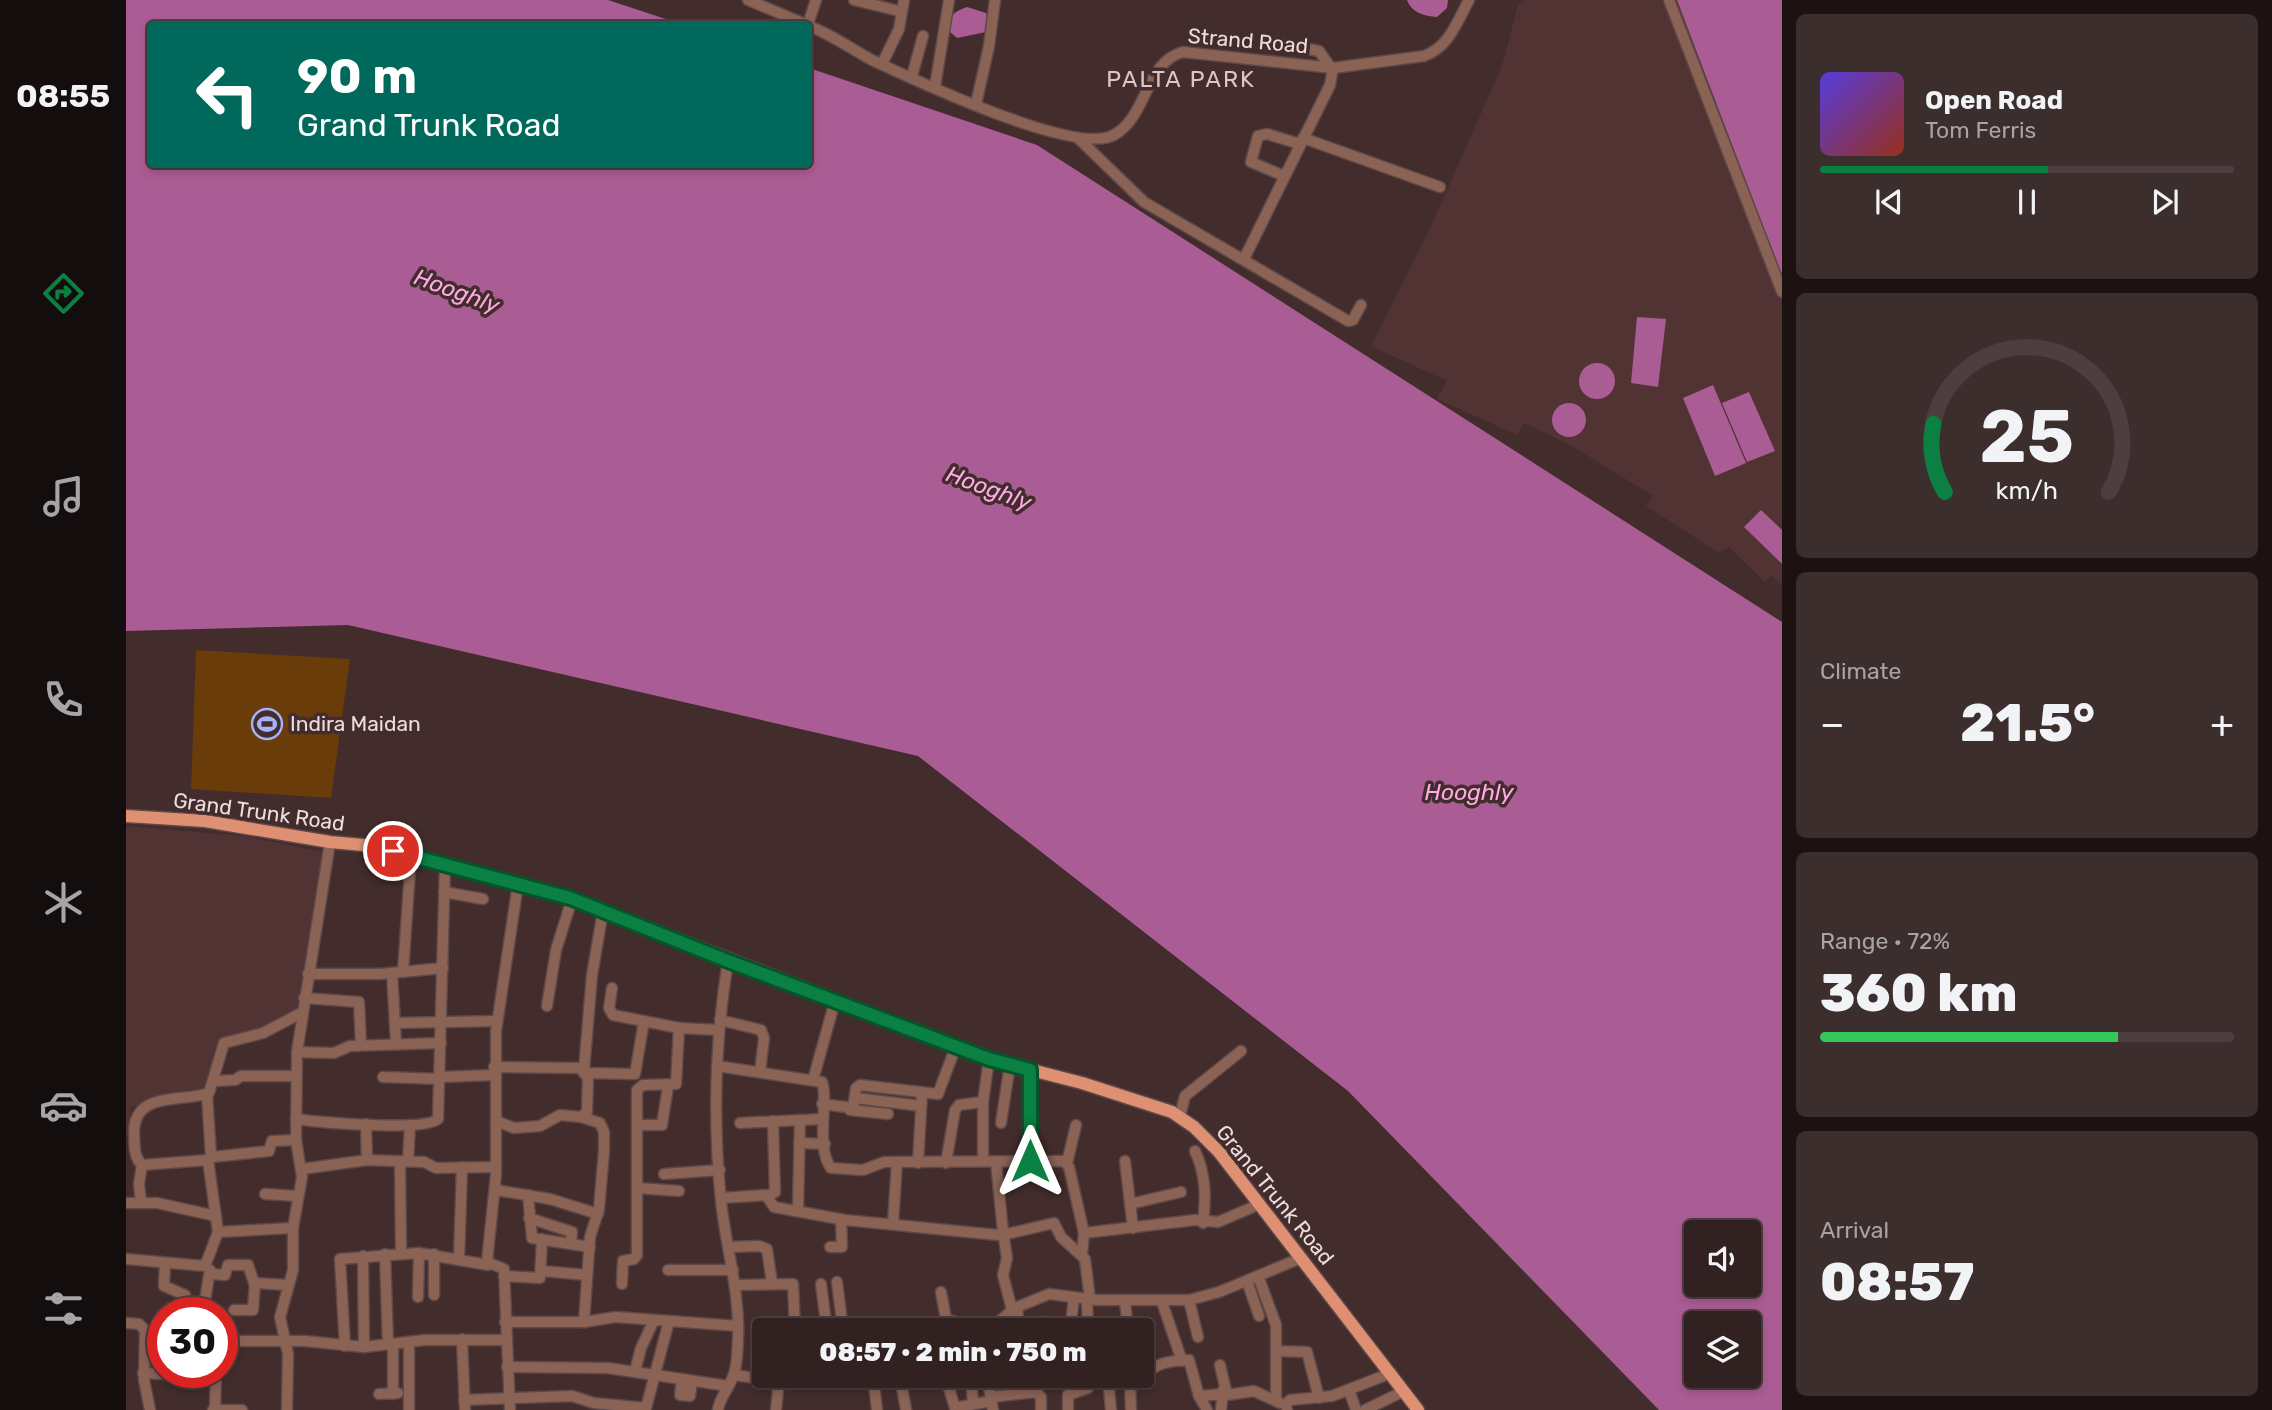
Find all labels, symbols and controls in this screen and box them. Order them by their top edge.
street label: Strand Road [1187,23,1309,58]
text: 90 m [297,47,417,105]
icon: left [182,49,273,140]
district label: PALTA PARK [1106,65,1256,93]
text: 08:55 [16,77,110,115]
text: Open Road [1925,85,2063,116]
text: Grand Trunk Road [297,106,560,144]
text: Tom Ferris [1925,116,2036,144]
icon: previous [1870,183,1908,221]
icon: pause [2008,183,2046,221]
icon: next [2146,183,2184,221]
water label: Hooghly [410,263,505,320]
icon: directions [39,269,88,318]
text: 25 [1980,394,2074,480]
water label: Hooghly [942,460,1037,517]
icon: music [39,472,88,521]
text: km/h [1996,476,2058,505]
text: Climate [1820,657,1901,685]
icon: phone [39,675,88,724]
text: 21.5° [1960,692,2095,754]
text: − [1820,701,1845,747]
text: + [2210,701,2234,747]
sports icon: Indira Maidan [250,707,284,741]
place label: Indira Maidan [290,711,421,736]
water label: Hooghly [1425,778,1515,806]
street label: Grand Trunk Road [172,787,346,836]
pin [363,821,423,881]
icon: arrive [374,832,412,870]
icon: climate [39,878,88,927]
text: Range · 72% [1820,927,1950,955]
text: 360 km [1820,962,2017,1024]
icon: car [39,1081,88,1130]
street label: Grand Trunk Road [1211,1120,1340,1270]
position arrow [993,1124,1067,1198]
text: Arrival [1820,1216,1889,1244]
map controls [1684,1220,1761,1388]
button: sound [1684,1220,1761,1297]
text: 08:57 [1820,1251,1974,1313]
icon: filters [39,1284,88,1333]
speed limit sign: 30 [147,1297,238,1388]
button: layers [1684,1311,1761,1388]
text: 08:57 · 2 min · 750 m [819,1337,1087,1368]

